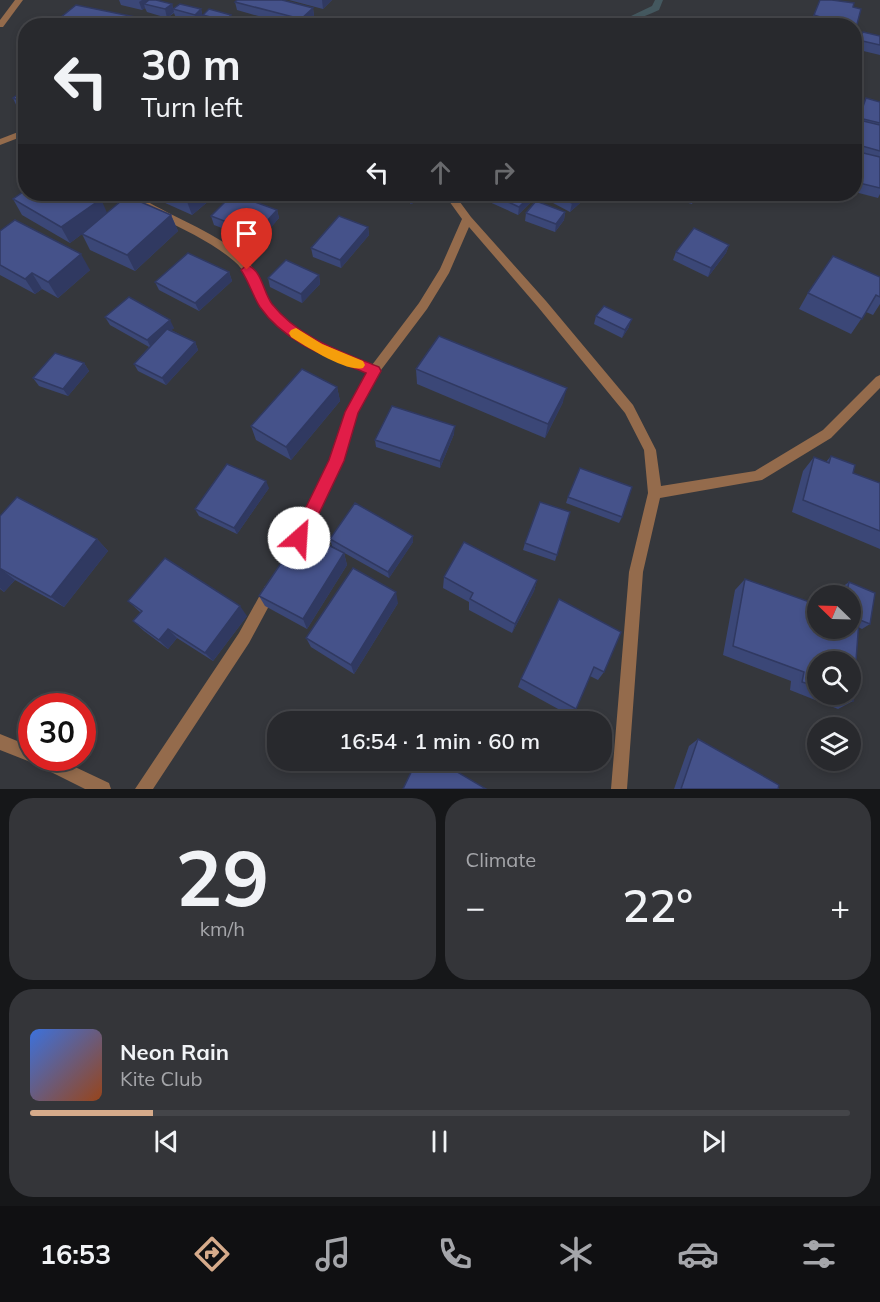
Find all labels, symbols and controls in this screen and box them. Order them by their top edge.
text: 30 m [141,38,241,91]
icon: left [42,42,120,120]
text: Turn left [141,90,243,124]
icon: left [361,156,394,189]
icon: ahead [424,156,457,189]
icon: right [487,156,520,189]
pin [221,208,272,270]
icon: arrive [230,217,263,250]
position arrow [267,506,331,570]
north arrow [807,585,861,639]
map controls [807,585,861,771]
button: search [807,651,861,705]
speed limit sign: 30 [18,693,96,771]
button: layers [807,717,861,771]
text: 16:54 · 1 min · 60 m [339,727,540,755]
text: 29 [175,828,269,926]
text: Climate [466,847,536,872]
text: 22° [622,877,693,933]
text: − [466,886,485,927]
text: + [830,886,850,927]
text: km/h [200,916,245,941]
text: Neon Rain [120,1038,229,1066]
text: Kite Club [120,1066,202,1091]
icon: previous [150,1125,183,1158]
icon: pause [423,1125,456,1158]
icon: next [697,1125,730,1158]
icon: directions [191,1233,233,1275]
icon: music [312,1233,354,1275]
icon: phone [434,1233,476,1275]
icon: climate [555,1233,597,1275]
icon: car [677,1233,719,1275]
icon: filters [798,1233,840,1275]
text: 16:53 [40,1237,111,1271]

